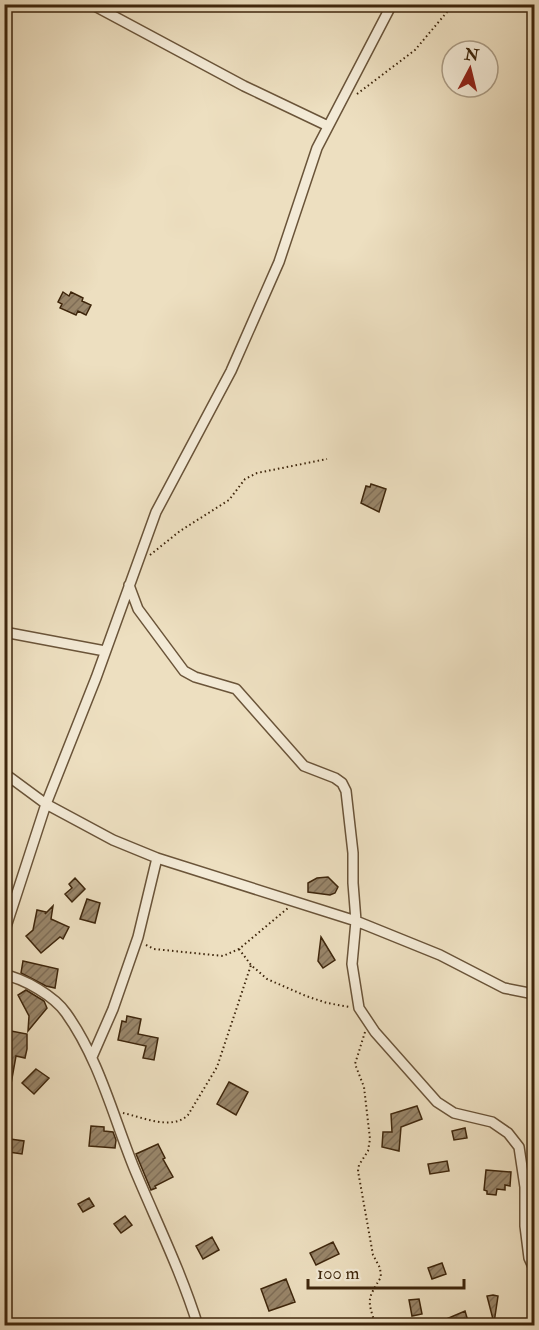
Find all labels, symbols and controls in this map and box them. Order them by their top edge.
north arrow [440,39,500,99]
text: N [462,44,481,66]
scale bar [308,1252,464,1290]
text: 100 m [317,1262,360,1285]

